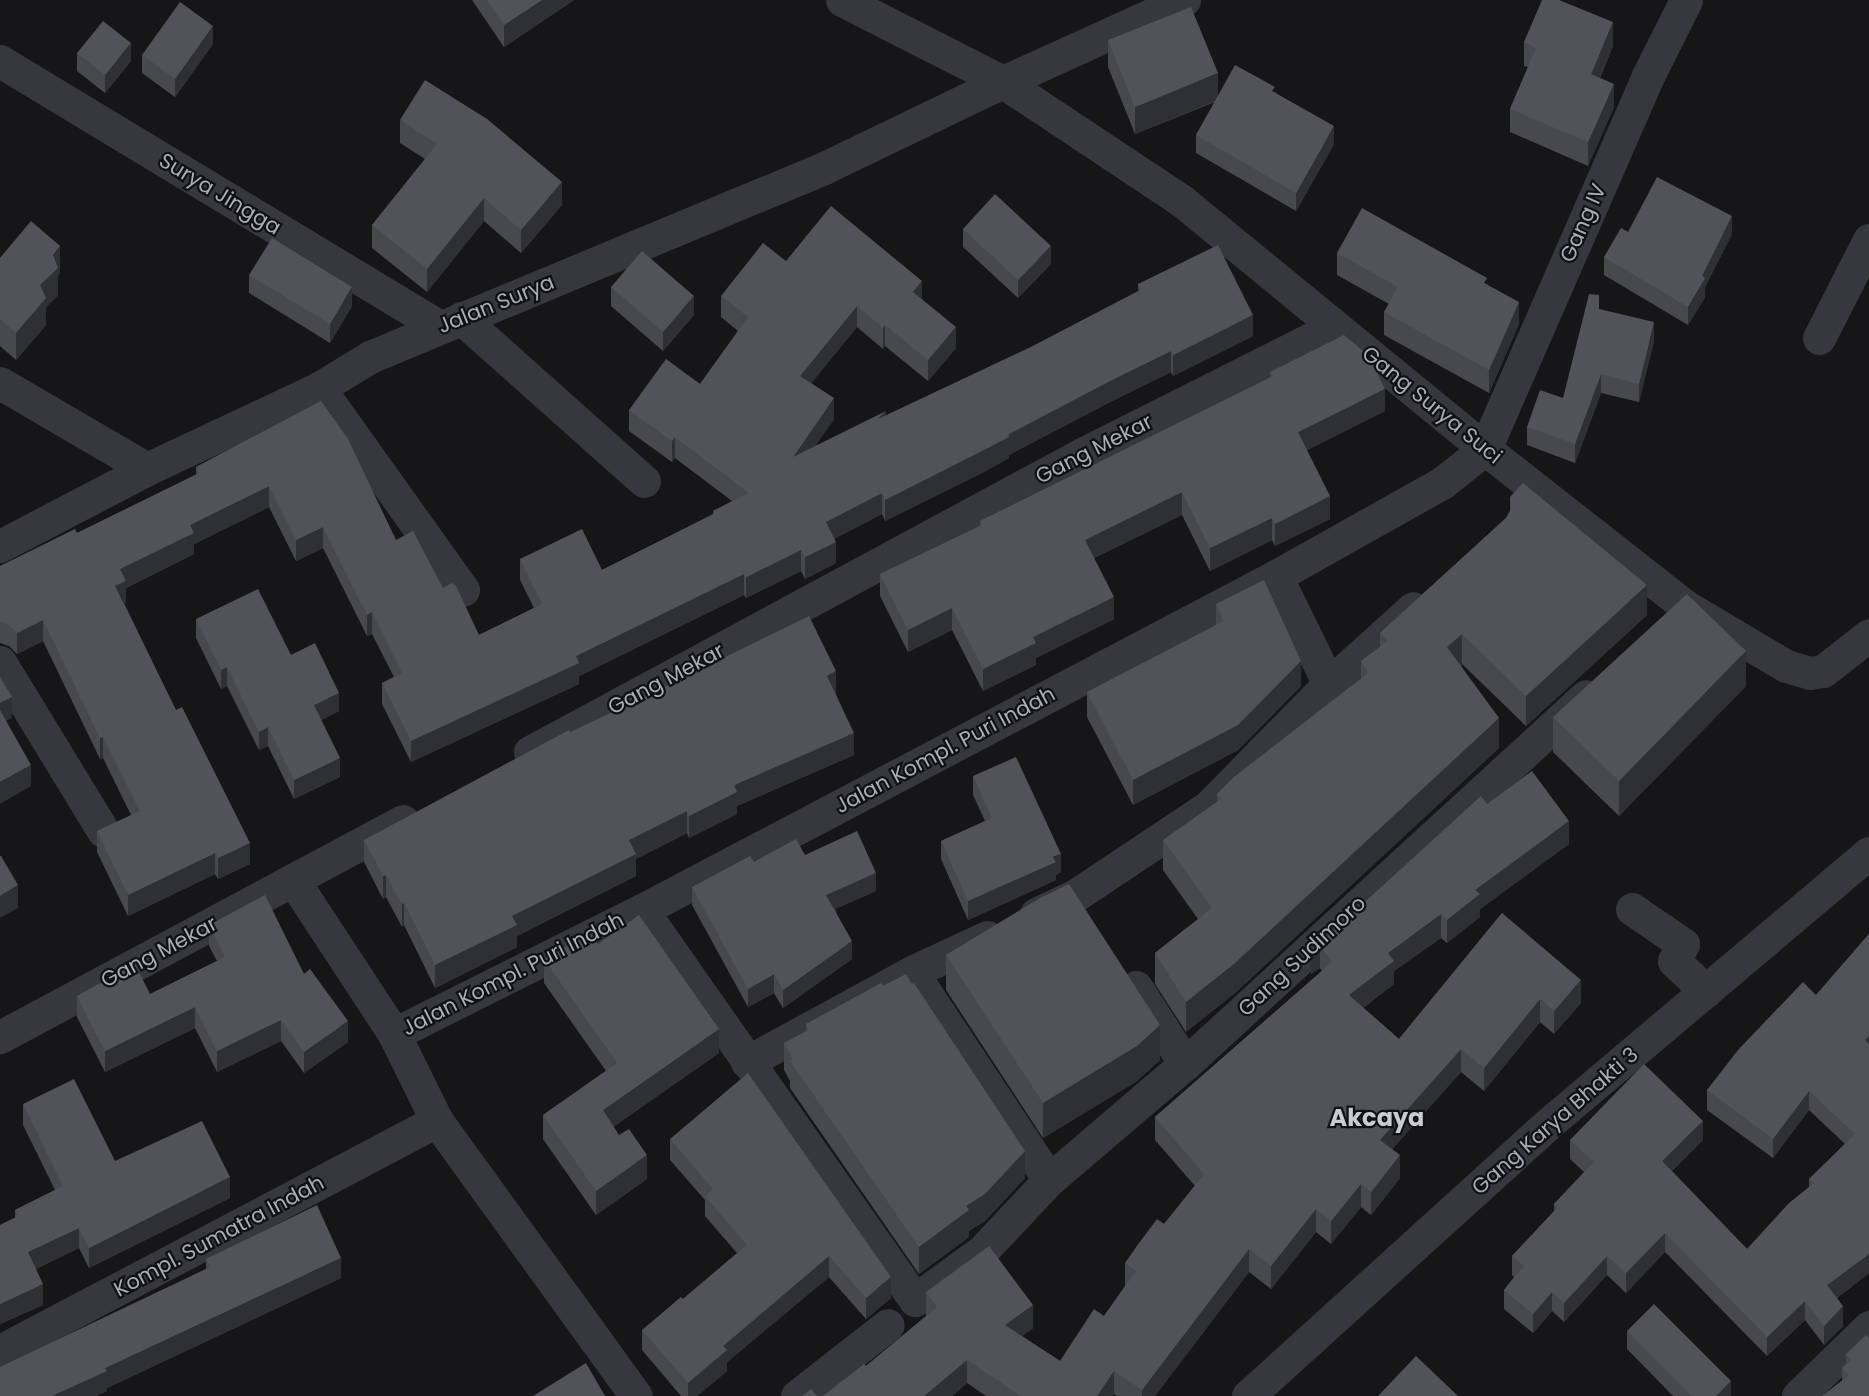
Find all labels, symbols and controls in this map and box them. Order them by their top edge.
street label: Surya Jingga [155,148,285,240]
street label: Gang IV [1555,180,1611,266]
street label: Jalan Surya [434,269,558,339]
street label: Gang Surya Suci [1357,341,1507,469]
street label: Gang Mekar [1031,409,1157,489]
street label: Gang Mekar [604,638,728,720]
street label: Jalan Kompl. Puri Indah [831,681,1059,819]
street label: Gang Sudimoro [1233,890,1371,1022]
street label: Jalan Kompl. Puri Indah [398,907,628,1041]
street label: Gang Mekar [97,911,221,993]
street label: Gang Karya Bhakti 3 [1467,1042,1643,1200]
district label: Akcaya [1330,1104,1424,1132]
street label: Kompl. Sumatra Indah [110,1170,328,1302]

